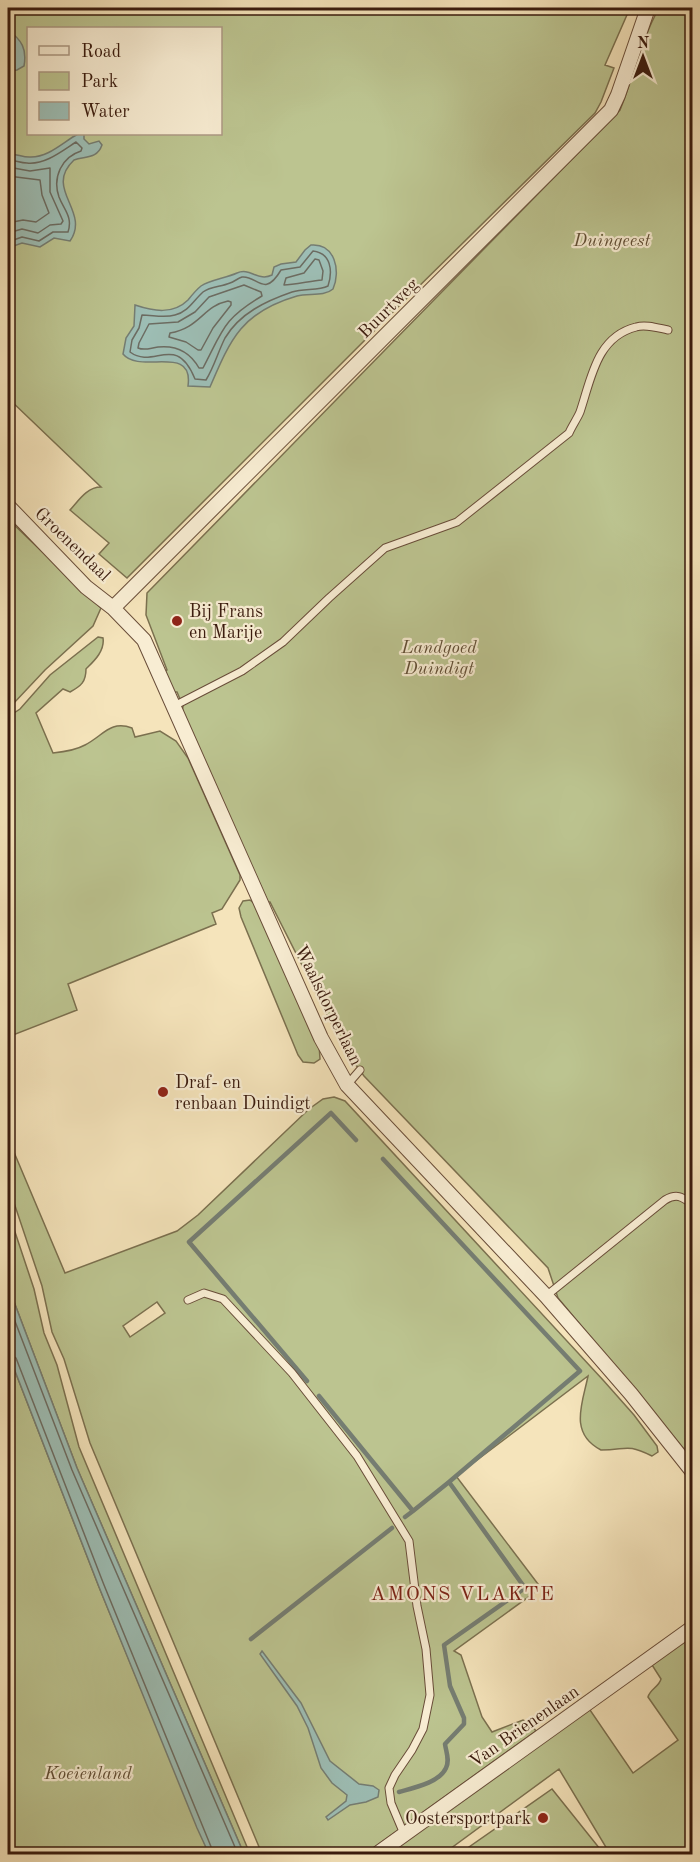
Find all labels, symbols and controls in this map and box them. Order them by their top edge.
legend [27,27,222,135]
north arrow [613,27,673,87]
text: N [637,36,650,52]
text: Road [81,43,121,61]
text: Park [81,73,118,91]
text: Water [81,103,130,121]
park label: Duingeest [573,232,651,250]
street label: Buurtweg [355,275,422,342]
street label: Groenendaal [31,504,114,585]
place label: Bij Frans en Marije [189,603,263,642]
marker: Bij Frans en Marije [170,614,184,628]
park label: Landgoed Duindigt [400,639,477,678]
street label: Waalsdorperlaan [291,942,365,1069]
place label: Draf- en renbaan Duindigt [175,1074,311,1113]
marker: Draf- en renbaan Duindigt [156,1085,170,1099]
district label: AMONS VLAKTE [371,1585,555,1605]
street label: Van Brienenlaan [467,1682,583,1771]
park label: Koeienland [43,1765,132,1783]
place label: Oostersportpark [405,1810,531,1828]
marker: Oostersportpark [536,1811,550,1825]

